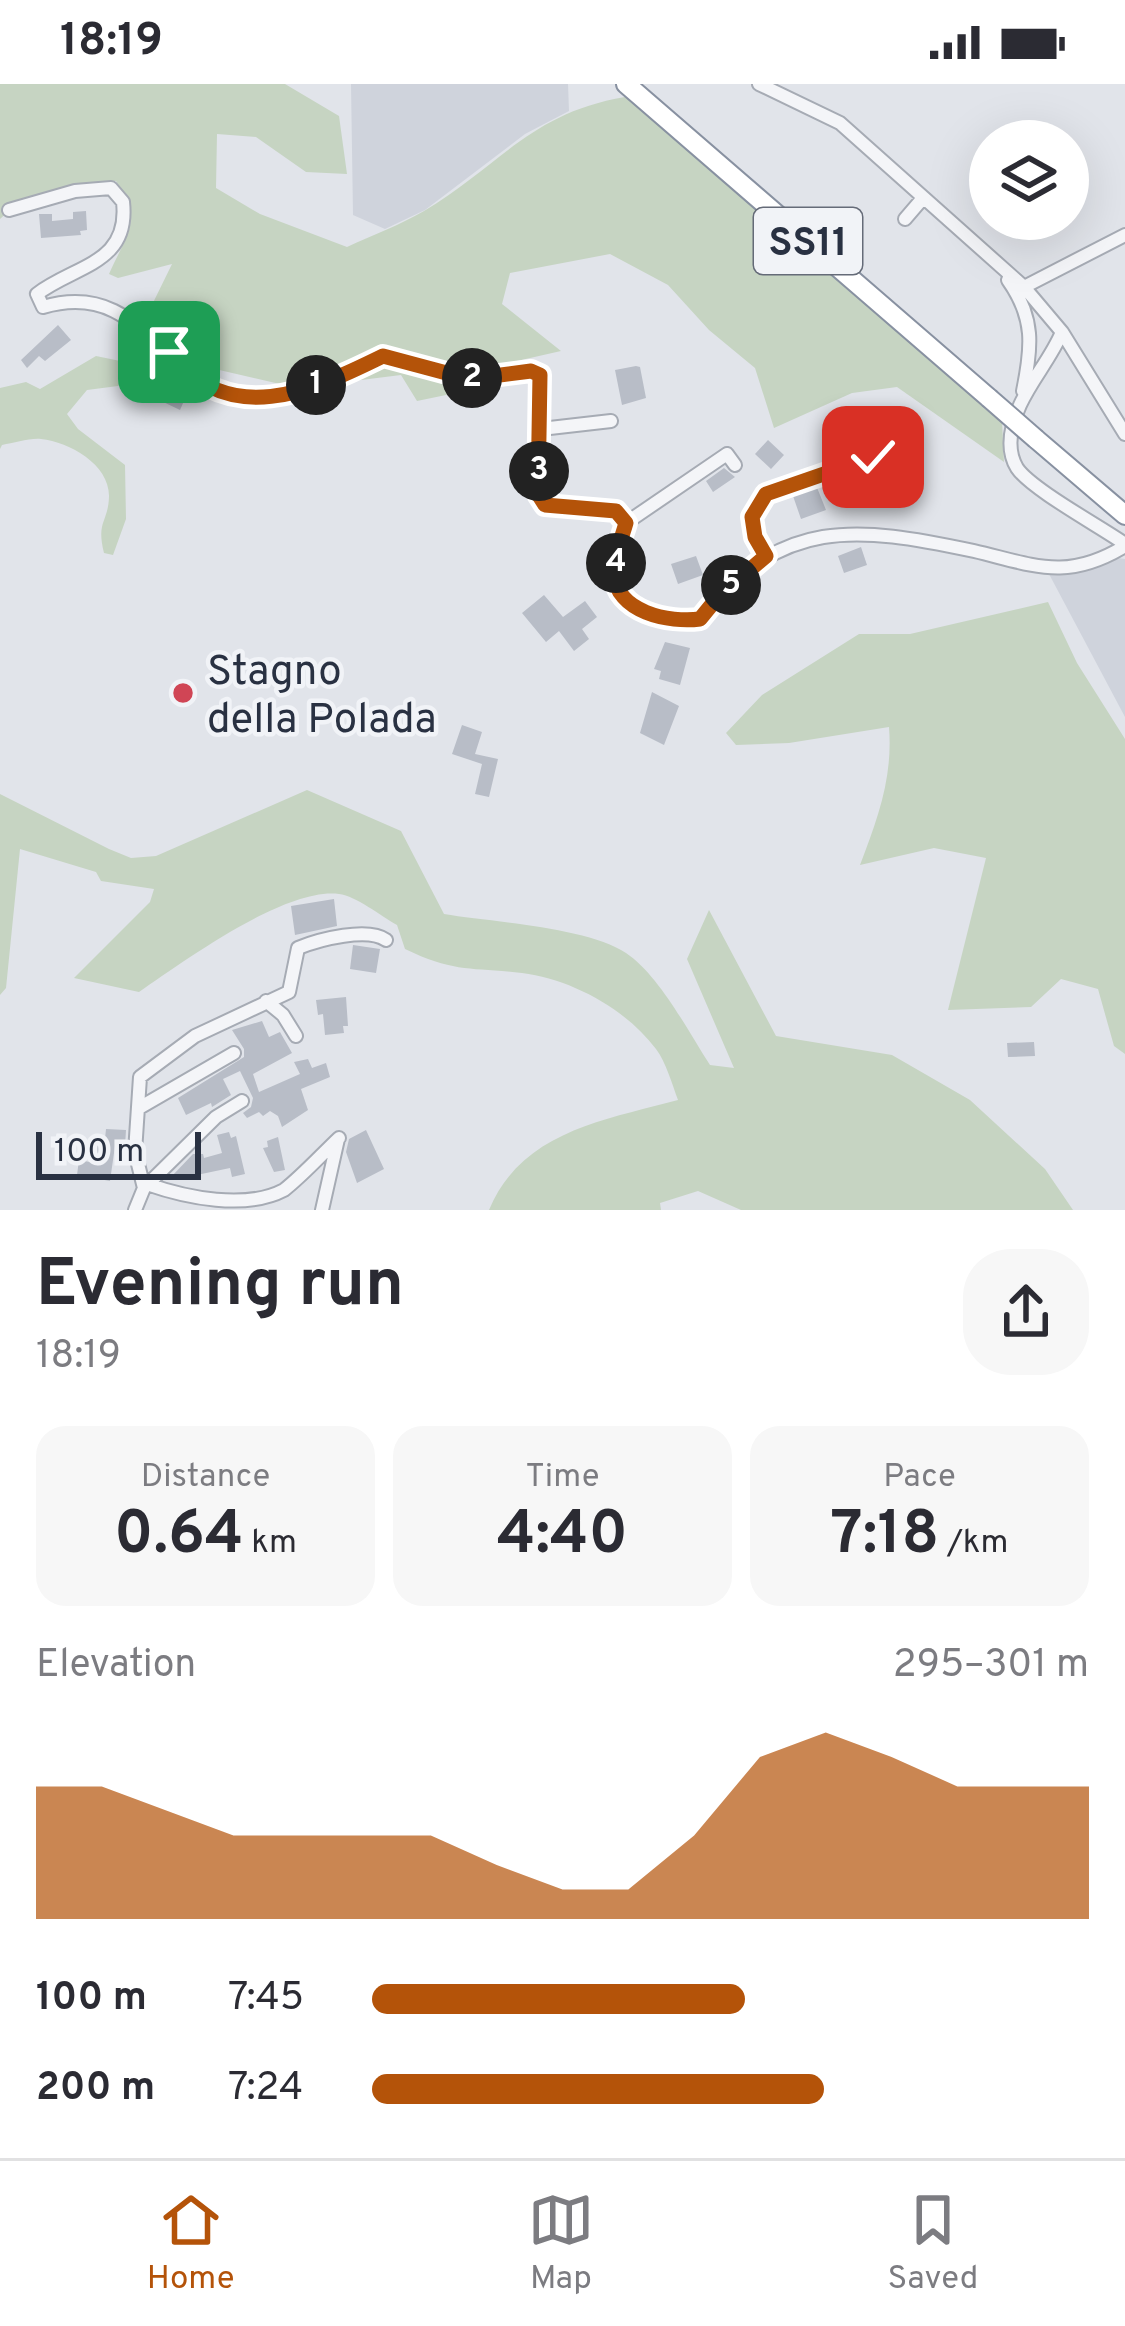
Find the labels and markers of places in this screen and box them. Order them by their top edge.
pin [118,301,220,403]
pin: 2 [442,348,502,408]
pin: 1 [286,355,346,415]
pin [822,406,924,508]
pin: 3 [509,441,569,501]
pin: 4 [586,533,646,593]
pin: 5 [701,555,761,615]
place label: Stagno della Polada [207,647,437,748]
marker: Stagno della Polada [170,680,196,706]

